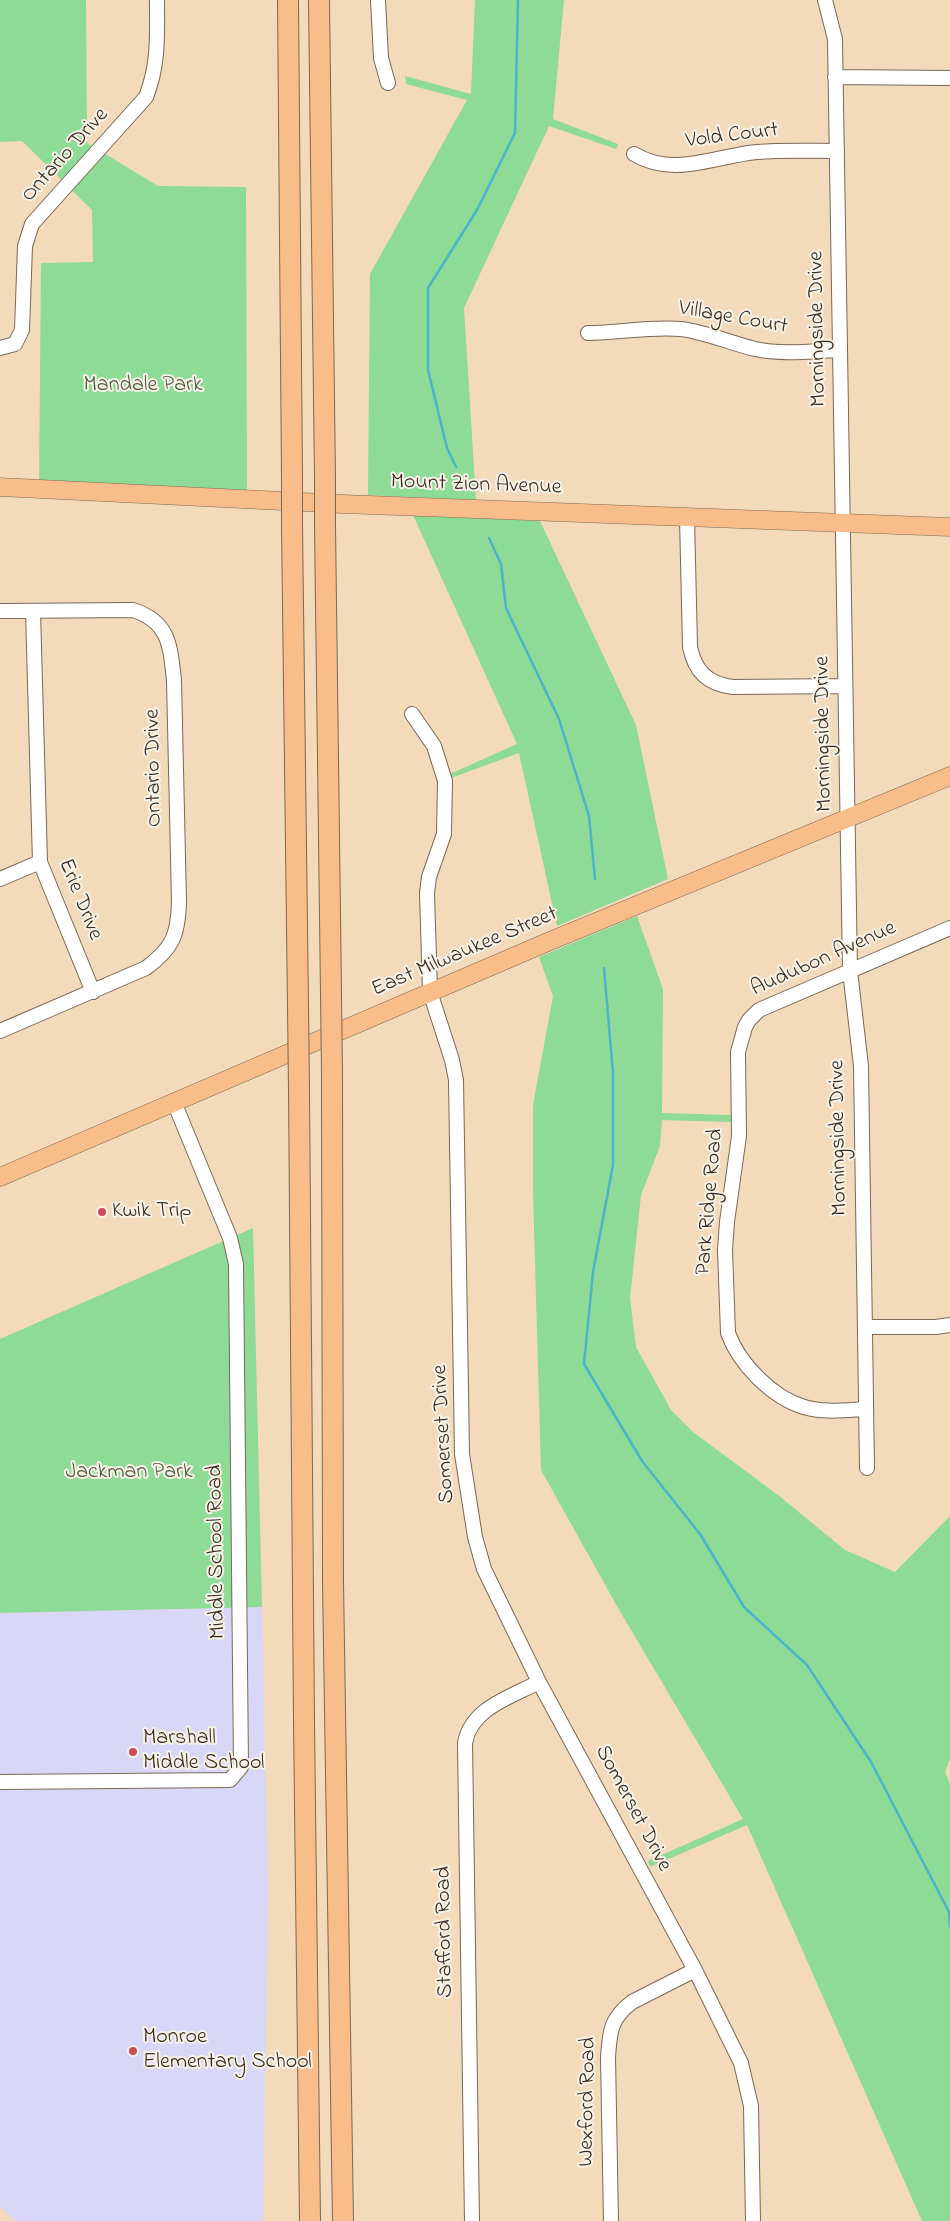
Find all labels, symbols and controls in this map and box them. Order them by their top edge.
street label: Ontario Drive [17,103,115,209]
street label: Vold Court [684,118,780,156]
street label: Morningside Drive [804,251,834,407]
street label: Village Court [676,296,790,342]
park label: Mandale Park [83,373,203,399]
street label: Mount Zion Avenue [390,470,562,502]
street label: Morningside Drive [810,656,840,812]
street label: Ontario Drive [141,709,169,827]
street label: Erie Drive [51,855,107,945]
street label: East Milwaukee Street [368,902,562,1004]
street label: Audubon Avenue [747,916,901,1004]
street label: Morningside Drive [825,1060,855,1216]
street label: Park Ridge Road [691,1128,731,1276]
place label: Kwik Trip [112,1199,192,1225]
marker: Kwik Trip [96,1206,108,1218]
street label: Somerset Drive [428,1364,462,1504]
park label: Jackman Park [65,1460,193,1486]
street label: Middle School Road [203,1464,233,1640]
place label: Marshall Middle School [143,1726,264,1778]
street label: Somerset Drive [588,1741,676,1877]
marker: Marshall Middle School [127,1746,139,1758]
street label: Stafford Road [432,1866,460,1998]
place label: Monroe Elementary School [143,2025,312,2076]
street label: Wexford Road [575,2037,603,2167]
marker: Monroe Elementary School [127,2045,139,2057]

